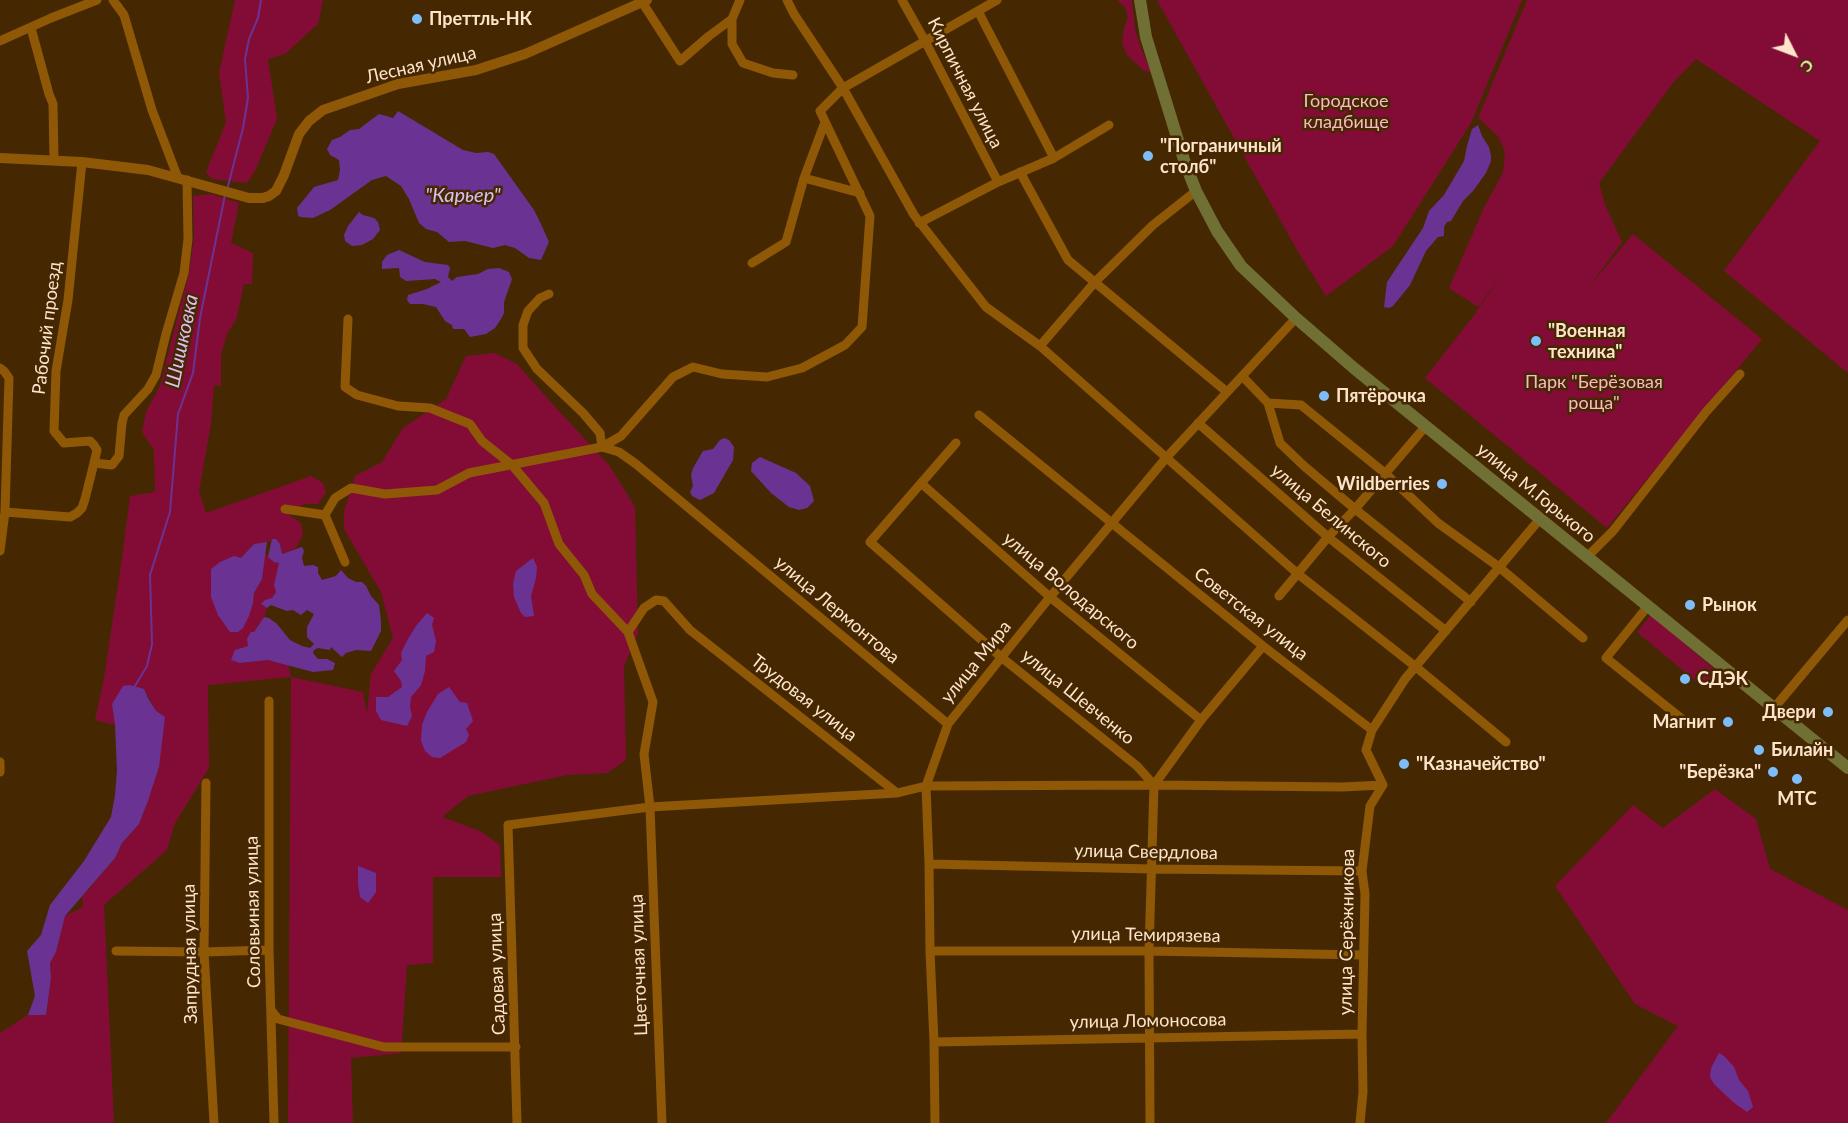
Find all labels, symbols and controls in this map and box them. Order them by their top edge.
place label: Преттль-НК [429,8,532,30]
marker: Преттль-НК [410,12,424,26]
street label: Кирпичная улица [923,14,1007,152]
north arrow [1764,24,1824,84]
street label: Лесная улица [364,42,478,88]
text: С [1797,56,1818,77]
park label: Городское кладбище [1303,90,1389,132]
place label: "Пограничный столб" [1160,135,1282,178]
marker: "Пограничный столб" [1141,149,1155,163]
water label: "Карьер" [425,184,501,208]
street label: Рабочий проезд [28,260,66,396]
water label: Шишковка [160,292,204,390]
place label: "Военная техника" [1548,320,1626,362]
marker: "Военная техника" [1529,334,1543,348]
park label: Парк "Берёзовая роща" [1525,371,1663,413]
place label: Пятёрочка [1336,385,1426,407]
marker: Пятёрочка [1317,389,1331,403]
street label: улица М.Горького [1472,438,1600,548]
street label: улица Белинского [1266,459,1396,573]
place label: Wildberries [1337,473,1430,495]
marker: Wildberries [1435,477,1449,491]
street label: улица Володарского [999,528,1143,654]
street label: улица Лермонтова [770,552,904,668]
street label: Советская улица [1190,563,1312,665]
place label: Рынок [1702,594,1757,616]
marker: Рынок [1683,598,1697,612]
street label: улица Мира [936,616,1016,708]
street label: улица Шевченко [1017,645,1139,749]
street label: Трудовая улица [747,650,861,746]
place label: СДЭК [1697,668,1748,690]
marker: СДЭК [1678,672,1692,686]
place label: Двери [1762,701,1816,723]
marker: Двери [1821,705,1835,719]
place label: Магнит [1653,711,1716,733]
marker: Магнит [1721,715,1735,729]
place label: Билайн [1771,739,1833,761]
marker: Билайн [1752,743,1766,757]
place label: "Казначейство" [1416,753,1546,775]
marker: "Казначейство" [1397,757,1411,771]
place label: "Берёзка" [1679,761,1761,783]
marker: "Берёзка" [1766,765,1780,779]
marker: МТС [1790,772,1804,786]
place label: МТС [1777,788,1817,810]
street label: Соловьиная улица [241,836,265,988]
street label: улица Свердлова [1074,840,1218,864]
street label: улица Серёжникова [1335,849,1359,1015]
street label: Запрудная улица [178,884,202,1024]
street label: Цветочная улица [626,894,652,1036]
street label: Садовая улица [484,912,510,1036]
street label: улица Темирязева [1071,923,1221,947]
street label: улица Ломоносова [1070,1009,1226,1033]

